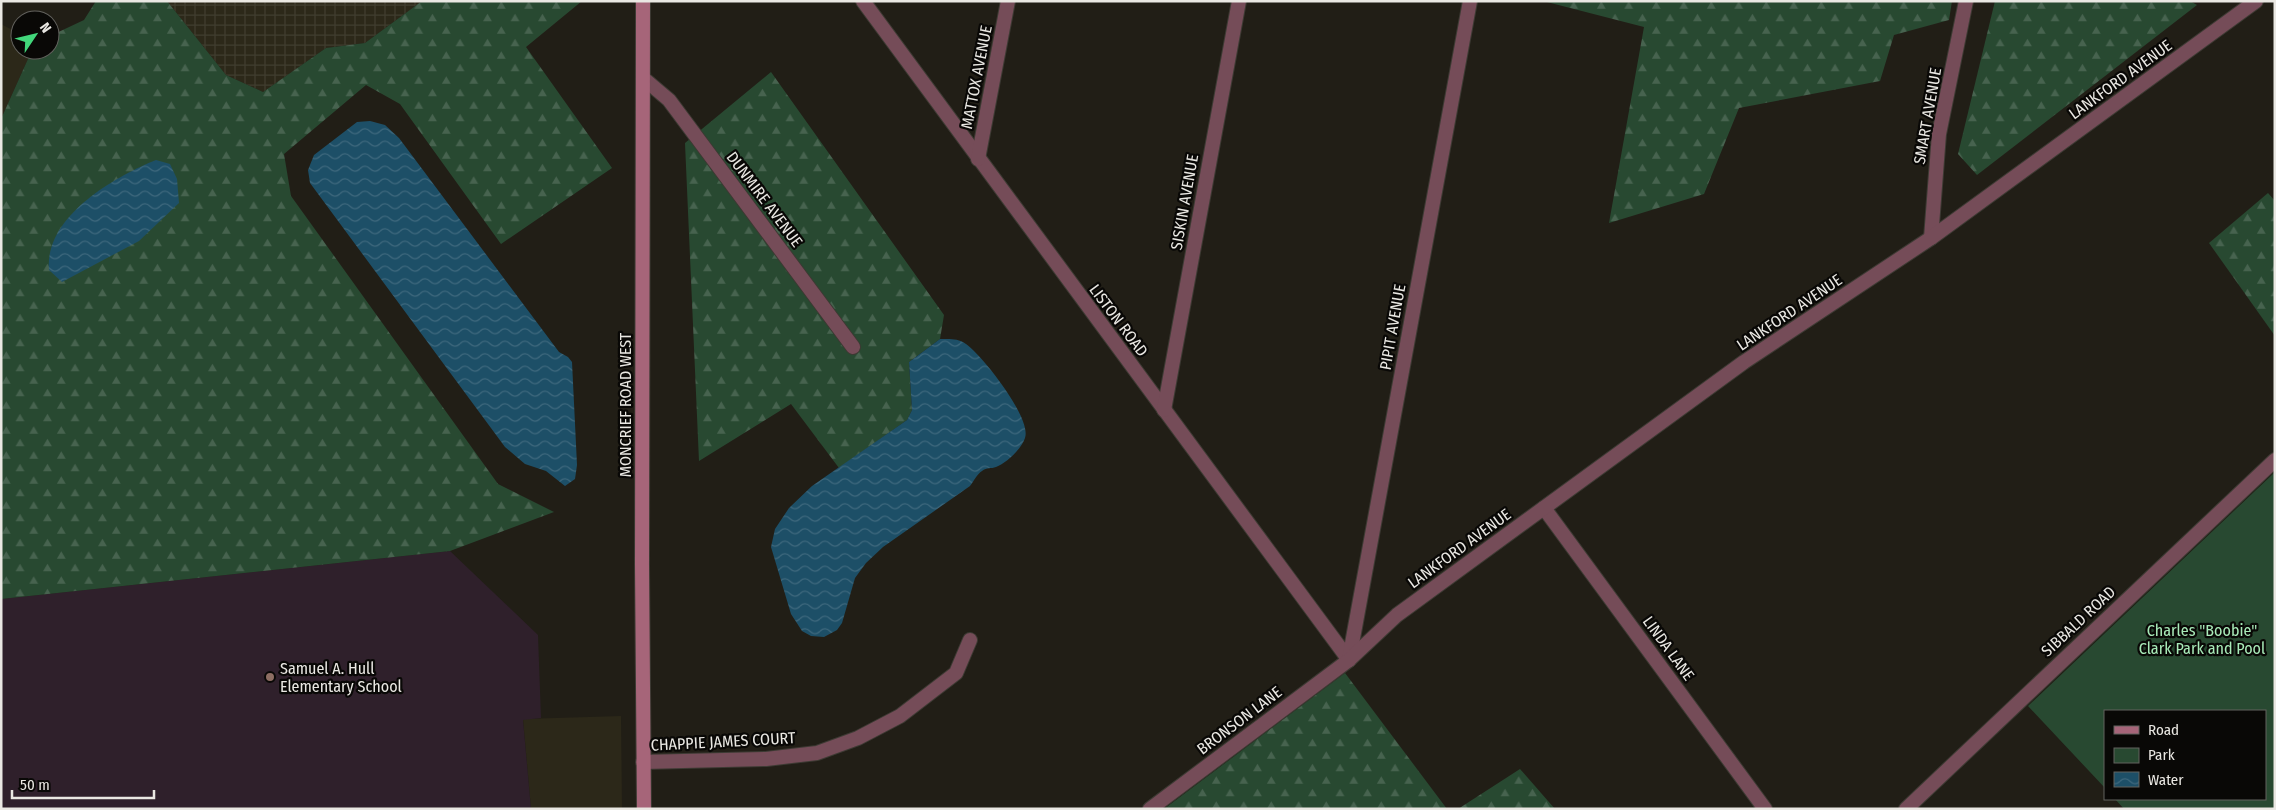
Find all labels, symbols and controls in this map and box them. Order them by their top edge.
north arrow [10,10,60,60]
text: N [36,20,55,36]
street label: MATTOX AVENUE [957,24,996,130]
street label: LANKFORD AVENUE [2065,36,2176,123]
street label: SMART AVENUE [1910,66,1945,166]
street label: DUNMIRE AVENUE [723,148,807,251]
street label: SISKIN AVENUE [1167,153,1202,251]
street label: LANKFORD AVENUE [1733,270,1845,355]
street label: LISTON ROAD [1085,280,1152,360]
street label: PIPIT AVENUE [1376,283,1409,371]
street label: MONCRIEF ROAD WEST [616,332,635,477]
street label: LANKFORD AVENUE [1404,505,1515,592]
street label: SIBBALD ROAD [2037,582,2119,660]
street label: LINDA LANE [1639,612,1698,684]
park label: Charles "Boobie" Clark Park and Pool [2139,621,2265,658]
place label: Samuel A. Hull Elementary School [280,659,402,696]
marker: Samuel A. Hull Elementary School [264,671,276,683]
street label: BRONSON LANE [1193,682,1285,758]
legend [2104,710,2266,800]
text: Road [2148,721,2179,739]
street label: CHAPPIE JAMES COURT [650,728,796,755]
text: Park [2148,746,2175,764]
scale bar [12,768,155,800]
text: Water [2148,771,2184,789]
text: 50 m [20,776,50,794]

